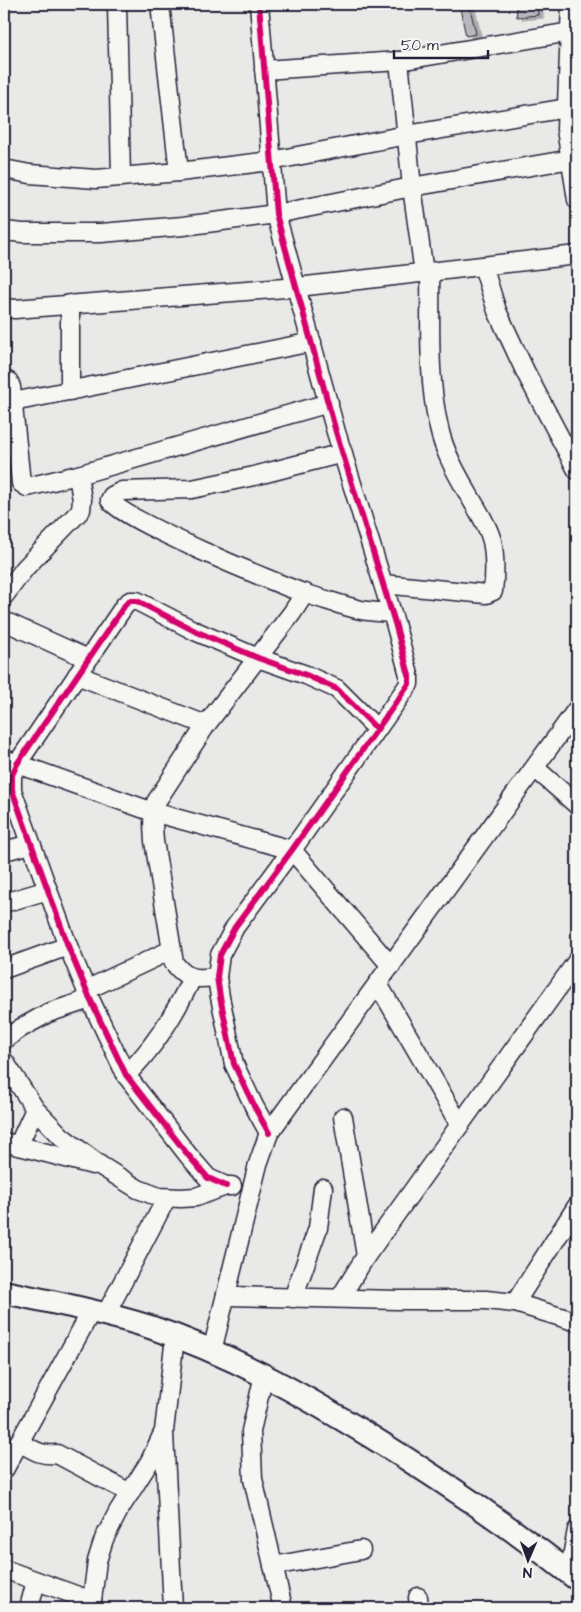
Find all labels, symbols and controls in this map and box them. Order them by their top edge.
scale bar [394,28,487,60]
text: 50 m [401,35,439,56]
north arrow [504,1534,554,1584]
text: N [523,1562,532,1582]

